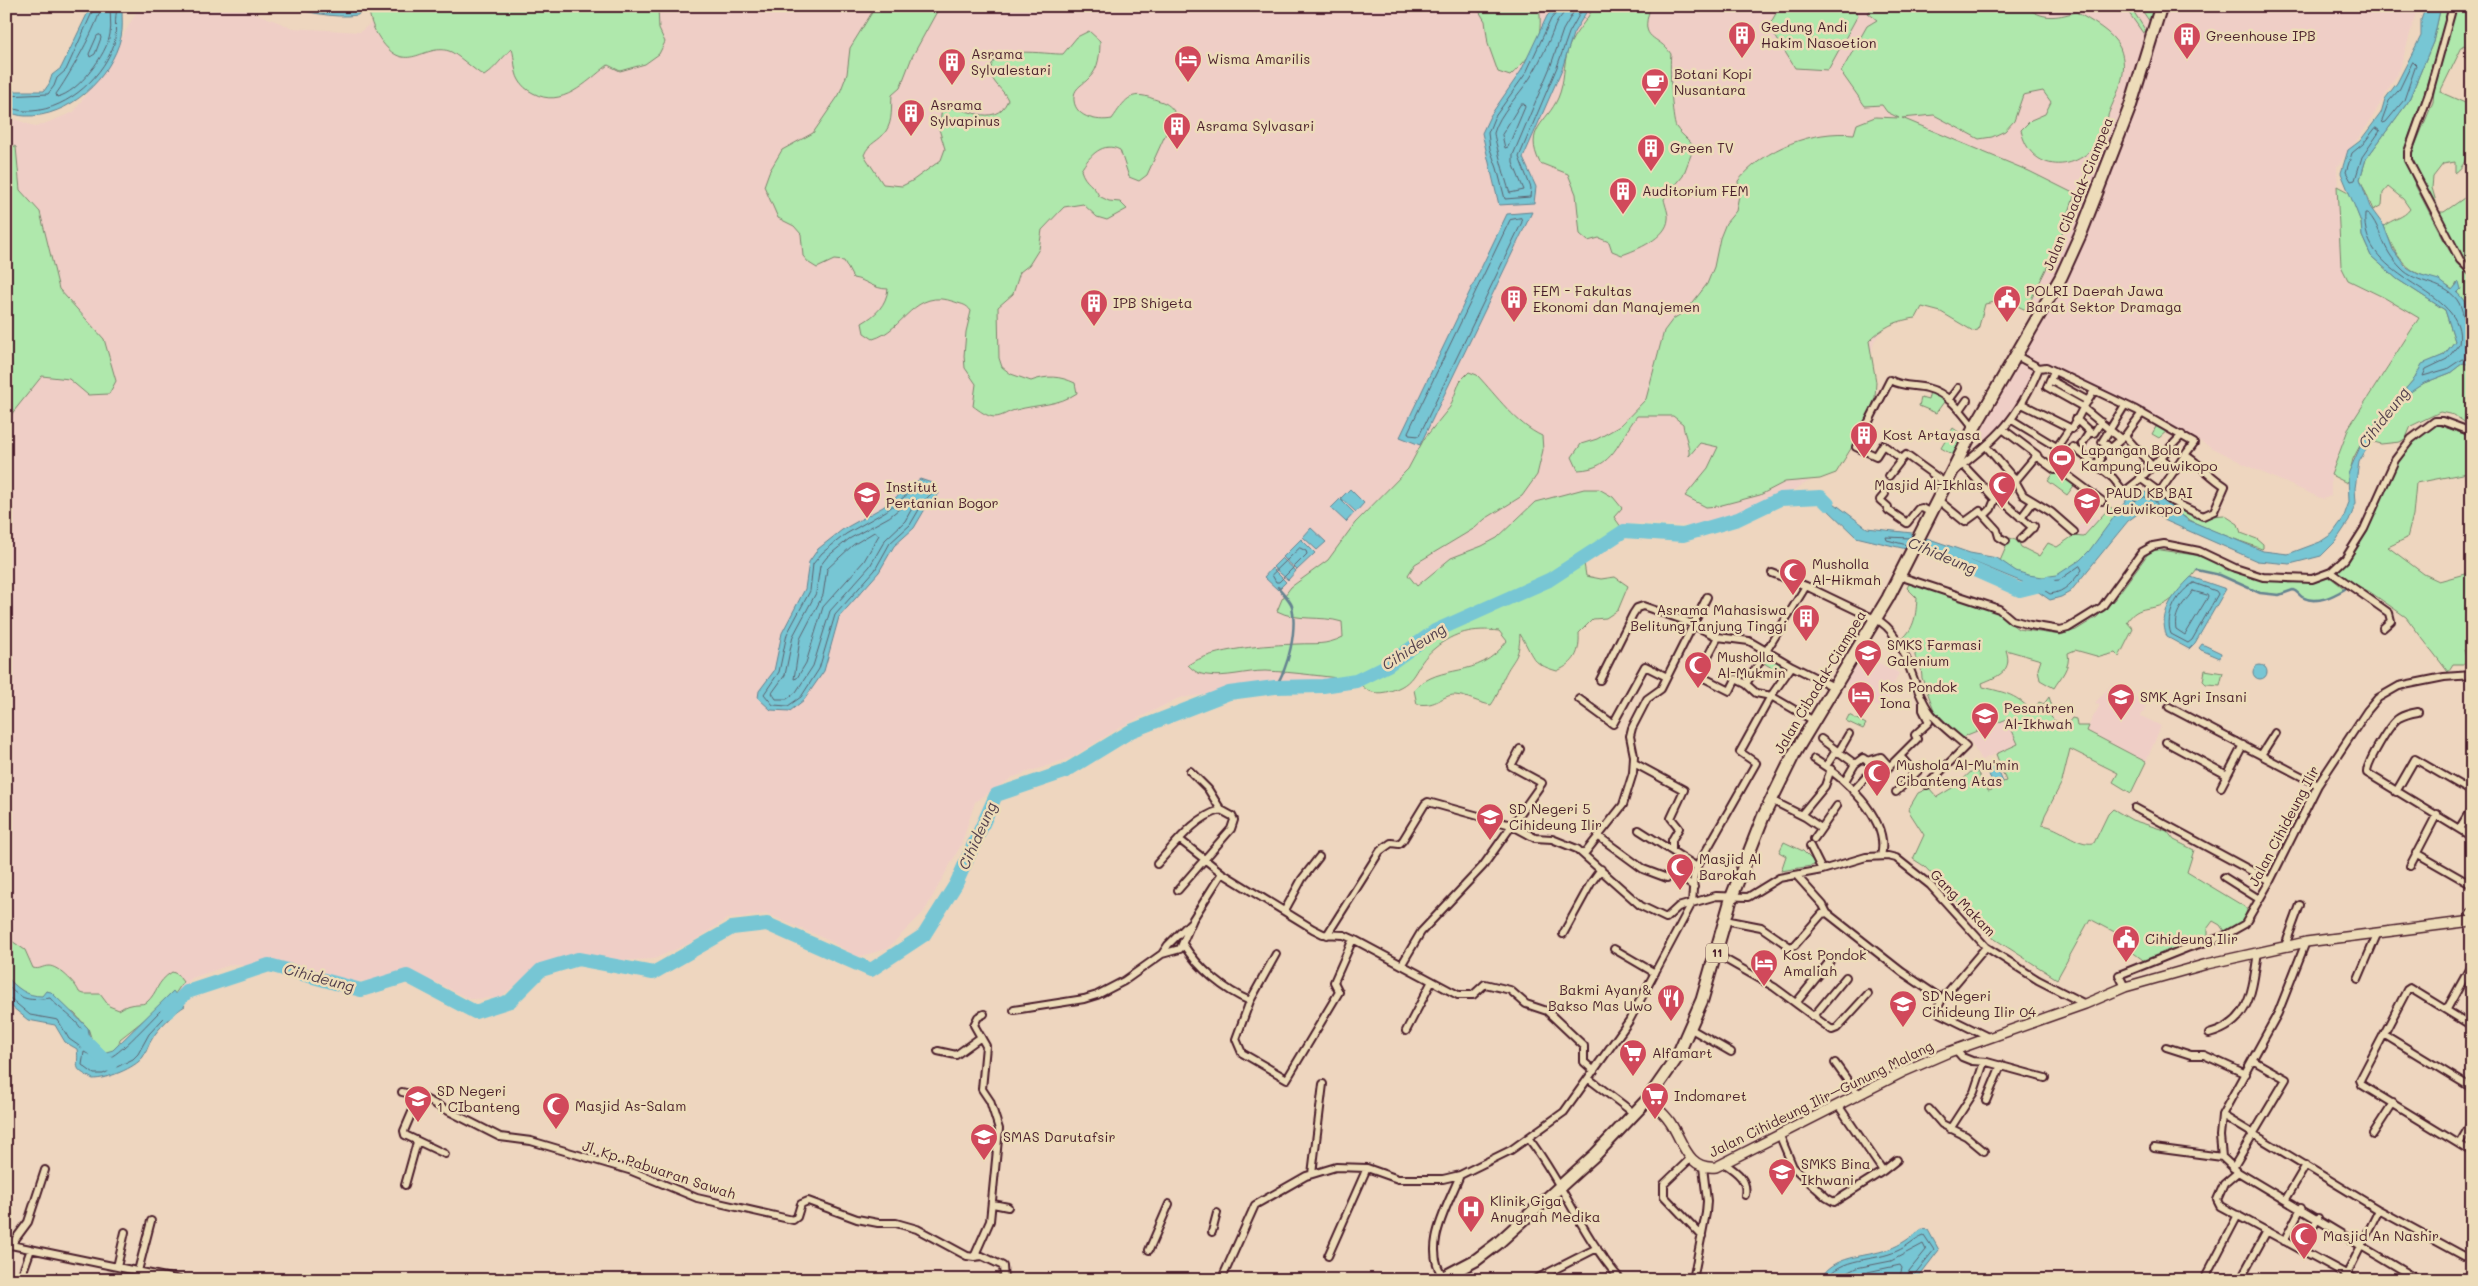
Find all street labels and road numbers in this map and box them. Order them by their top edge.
street label: Jalan Cibadak-Ciampea [2038,114,2117,273]
street label: Jalan Cibadak-Ciampea [1769,607,1870,757]
street label: Jalan Cihideung Ilir [2244,762,2323,889]
street label: Gang Makam [1926,865,2000,940]
road number: 11 [1706,944,1728,962]
street label: Jalan Cihideung Ilir–Gunung Malang [1706,1036,1936,1161]
street label: Jl. Kp. Pabuaran Sawah [580,1136,738,1203]

